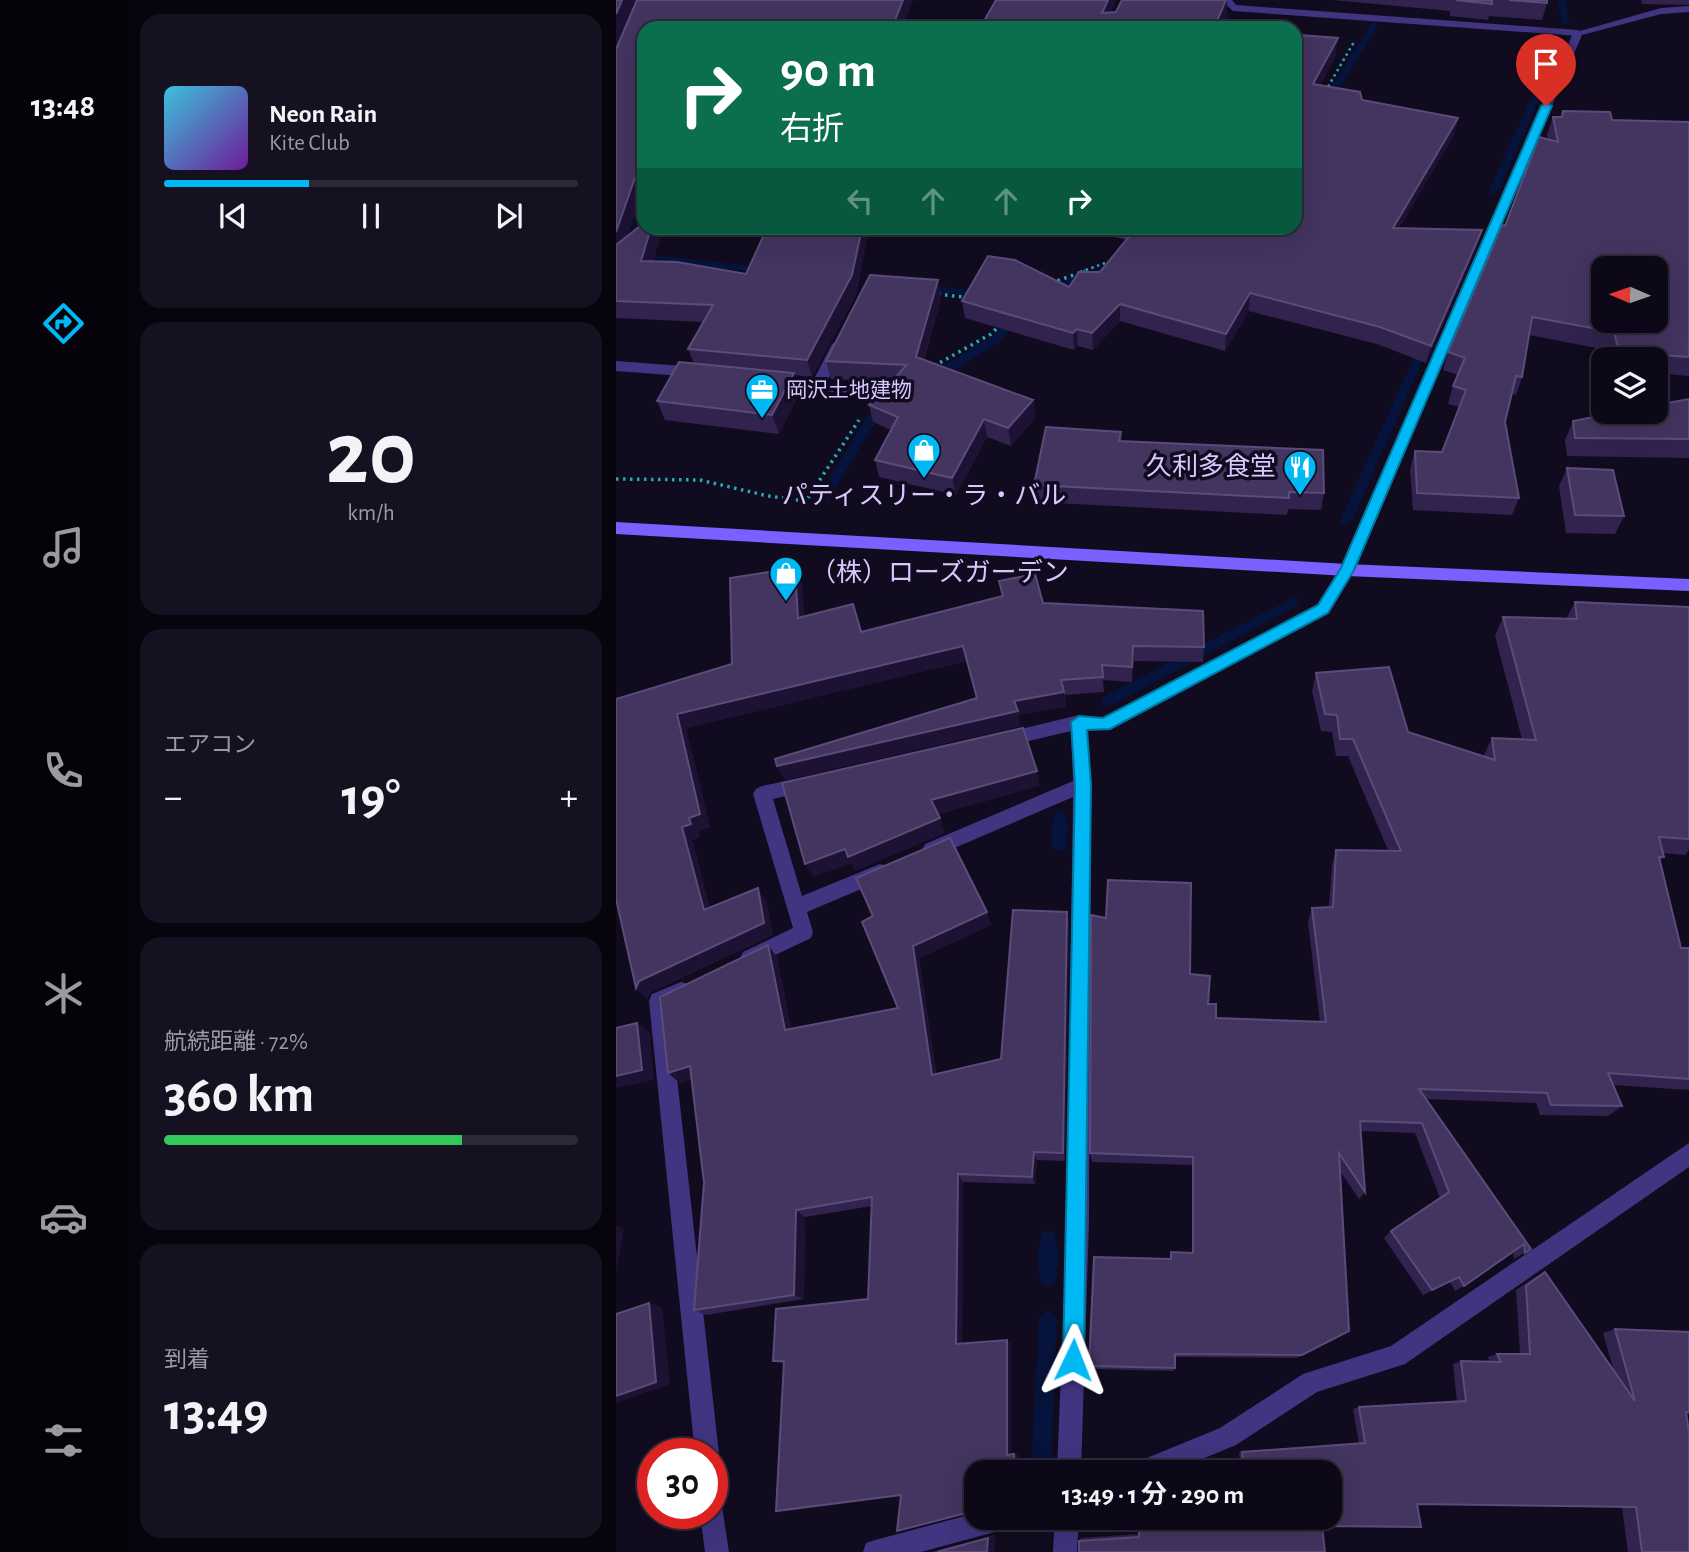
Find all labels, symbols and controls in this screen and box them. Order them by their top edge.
pin [1516,34,1576,106]
icon: arrive [1527,45,1565,83]
text: 90 m [780,47,876,96]
icon: right [665,49,756,140]
text: 13:48 [31,90,95,122]
text: Neon Rain [269,101,377,127]
text: 右折 [780,113,844,145]
text: Kite Club [269,132,350,155]
icon: left [841,182,879,220]
icon: ahead [914,182,952,220]
icon: ahead [987,182,1025,220]
icon: right [1060,182,1098,220]
icon: previous [214,197,252,235]
icon: pause [352,197,390,235]
icon: next [490,197,528,235]
north arrow [1591,256,1668,332]
map controls [1591,256,1668,424]
icon: directions [39,299,88,348]
button: layers [1591,347,1668,424]
office icon: 岡沢土地建物 [743,371,781,420]
place label: 岡沢土地建物 [786,379,912,401]
text: 20 [326,409,416,500]
shop icon: パティスリー・ラ・バル [905,431,943,480]
restaurant icon: 久利多食堂 [1281,448,1319,497]
place label: 久利多食堂 [1146,452,1276,480]
place label: パティスリー・ラ・バル [782,482,1066,509]
text: km/h [347,502,395,525]
icon: music [39,523,88,572]
shop icon: （株）ローズガーデン [767,554,805,603]
place label: （株）ローズガーデン [810,558,1069,586]
text: エアコン [164,734,256,757]
icon: phone [39,746,88,795]
text: 19° [341,772,401,824]
text: − [164,779,182,817]
text: + [560,779,578,817]
icon: climate [39,969,88,1018]
text: 航続距離 · 72% [164,1031,308,1054]
text: 360 km [164,1069,314,1121]
icon: car [39,1193,88,1242]
position arrow [1036,1323,1110,1397]
text: 到着 [164,1349,210,1372]
text: 13:49 [164,1387,268,1439]
icon: filters [39,1416,88,1465]
speed limit sign: 30 [637,1438,728,1529]
text: 13:49 · 1 分 · 290 m [1062,1482,1244,1508]

